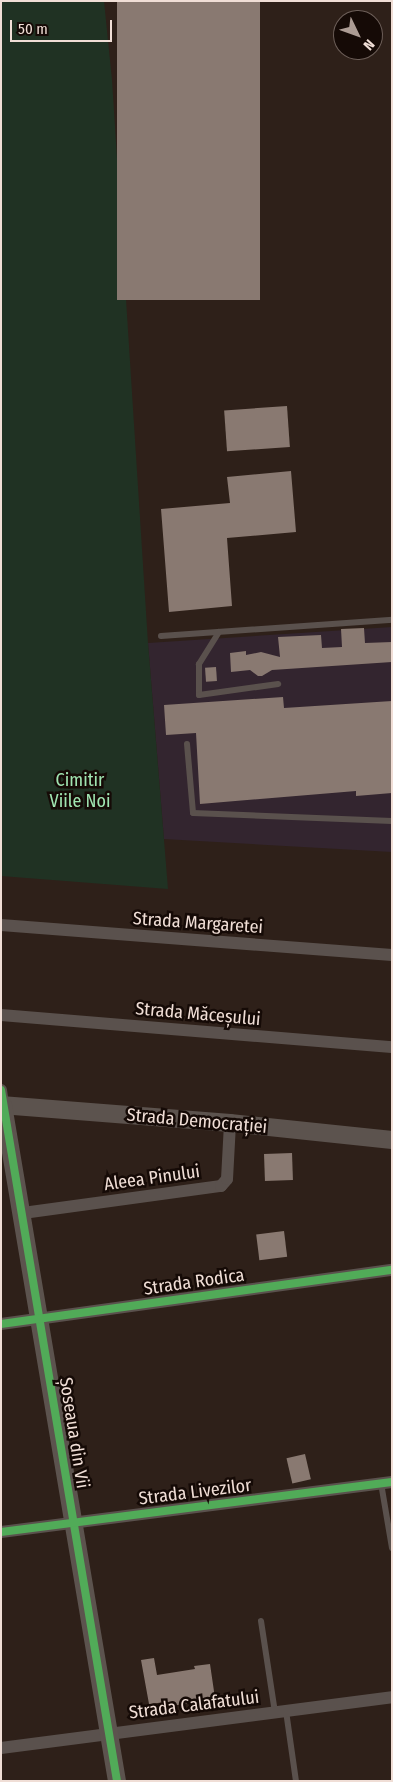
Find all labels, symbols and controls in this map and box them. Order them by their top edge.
scale bar [12,10,115,42]
north arrow [333,10,383,60]
text: 50 m [18,20,48,38]
text: N [360,36,378,54]
park label: Cimitir Viile Noi [50,770,110,812]
street label: Strada Margaretei [132,908,264,938]
street label: Strada Măceșului [134,998,262,1030]
street label: Strada Democrației [126,1104,268,1138]
street label: Aleea Pinului [103,1161,201,1195]
street label: Strada Rodica [142,1264,246,1300]
street label: Șoseaua din Vii [55,1376,93,1490]
street label: Strada Livezilor [137,1474,253,1510]
street label: Strada Calafatului [128,1686,260,1724]

